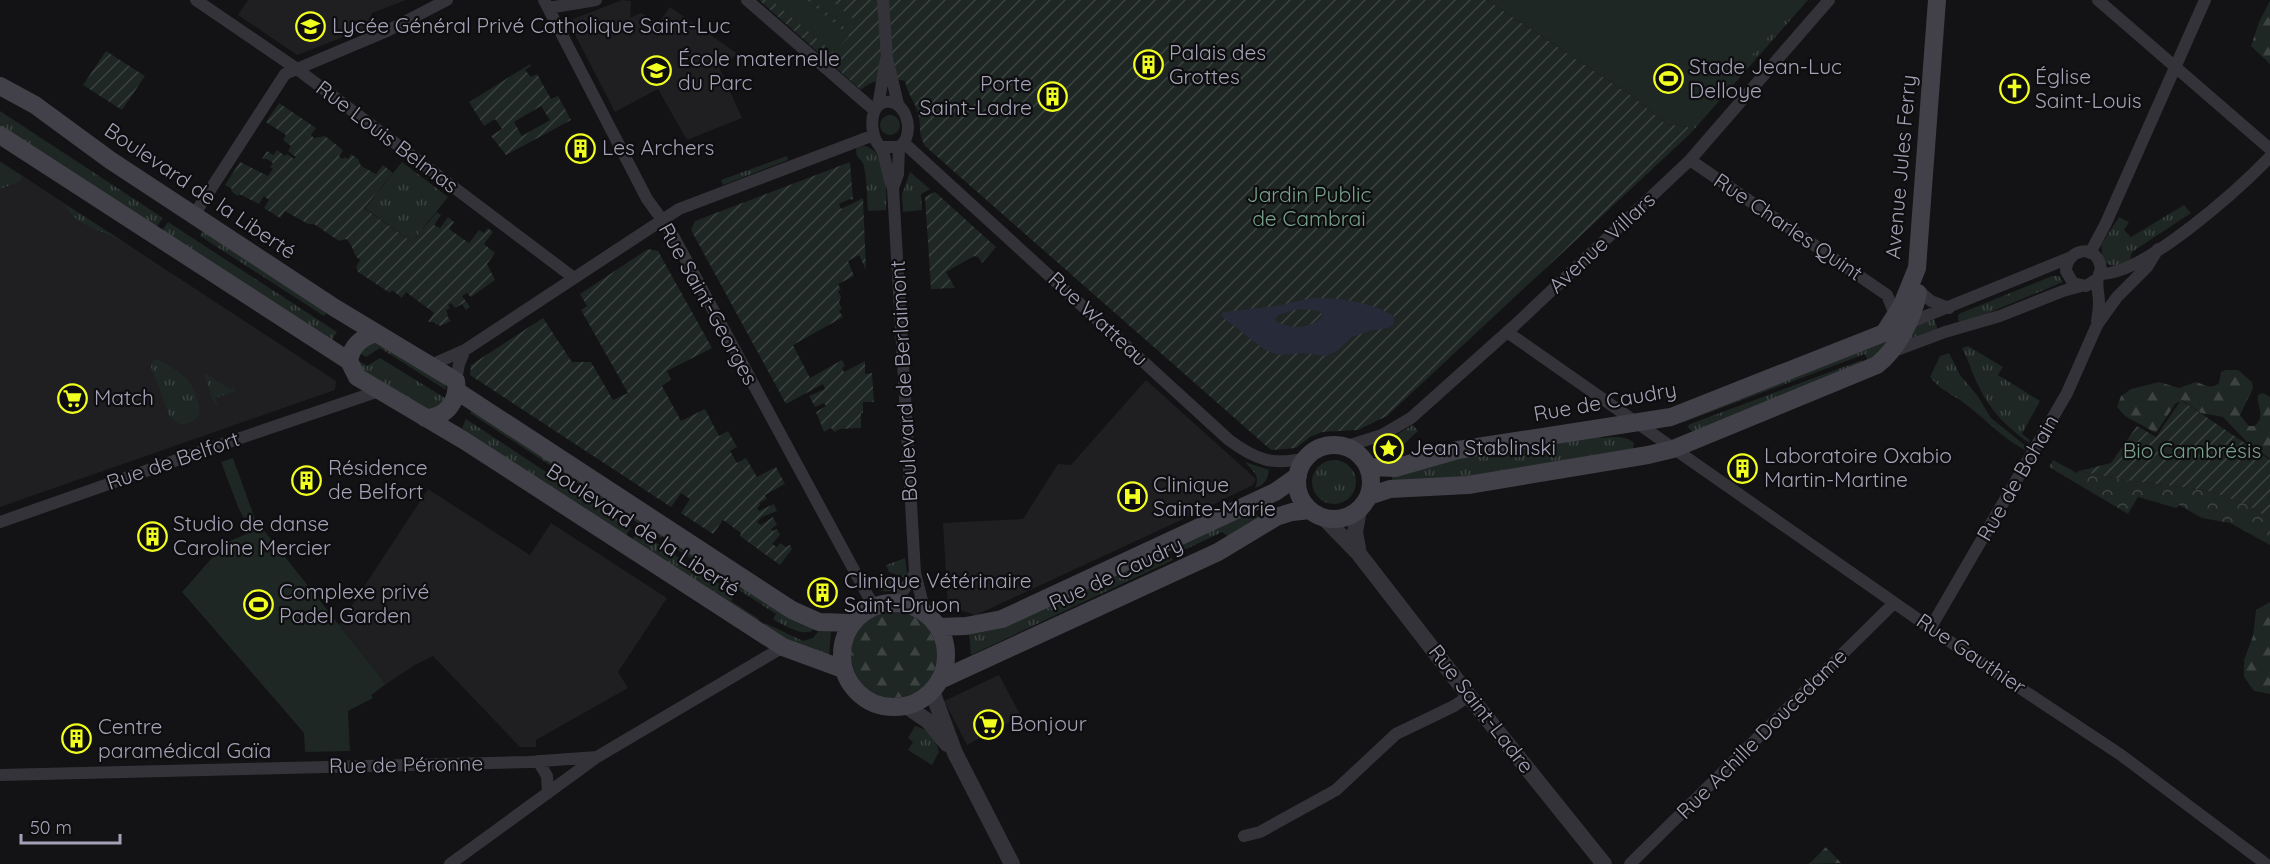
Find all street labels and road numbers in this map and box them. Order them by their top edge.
street label: Rue Louis Belmas [311,74,464,198]
street label: Avenue Jules Ferry [1879,74,1921,260]
street label: Boulevard de la Liberté [100,116,301,264]
street label: Rue Charles Quint [1709,167,1868,286]
street label: Avenue Villars [1543,186,1660,298]
street label: Rue Saint-Georges [654,218,764,389]
street label: Boulevard de Berlaimont [884,260,922,502]
street label: Rue Watteau [1043,266,1154,371]
street label: Rue de Caudry [1531,376,1678,426]
street label: Rue de Bohain [1971,410,2064,545]
street label: Rue de Belfort [103,425,243,495]
street label: Boulevard de la Liberté [542,457,745,601]
street label: Rue de Caudry [1045,531,1187,615]
street label: Rue Gauthier [1912,607,2031,699]
street label: Rue Saint-Ladre [1424,639,1540,778]
street label: Rue Achille Doucedame [1671,643,1852,824]
street label: Rue de Péronne [329,750,483,778]

